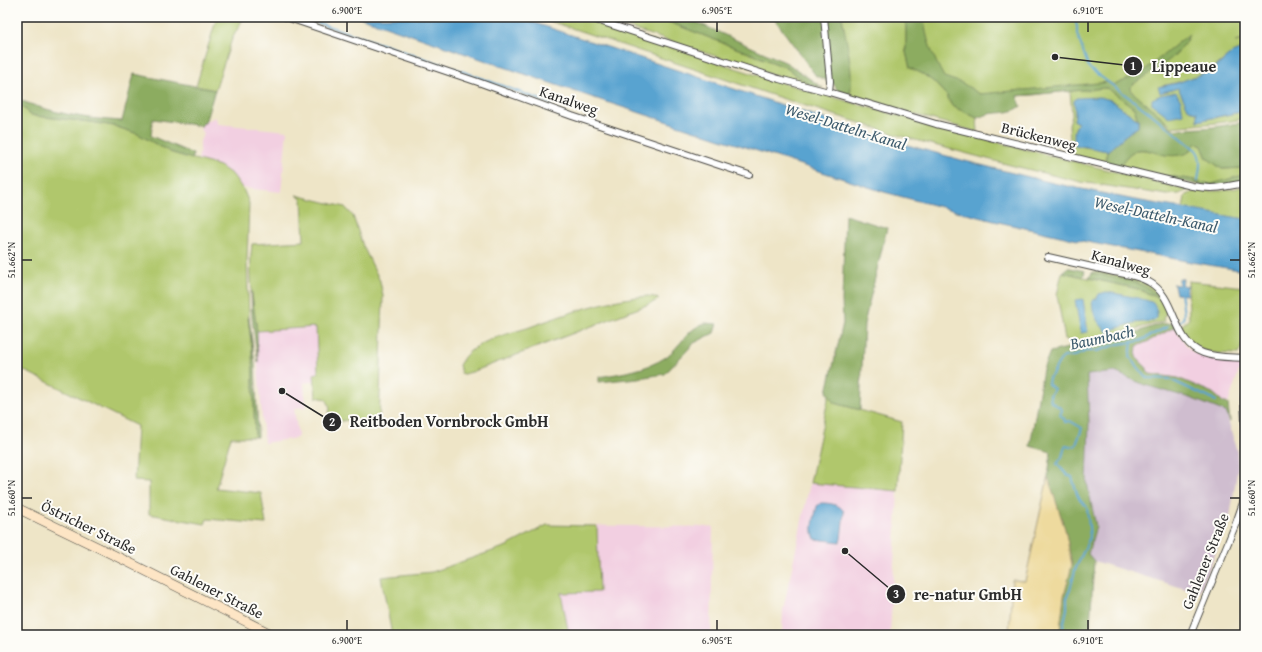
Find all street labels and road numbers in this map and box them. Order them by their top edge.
street label: Kanalweg [537,80,602,120]
street label: Brückenweg [999,117,1079,156]
street label: Kanalweg [1089,244,1154,281]
street label: Östricher Straße [38,495,140,559]
street label: Gahlener Straße [1176,510,1234,612]
street label: Gahlener Straße [167,558,267,624]

